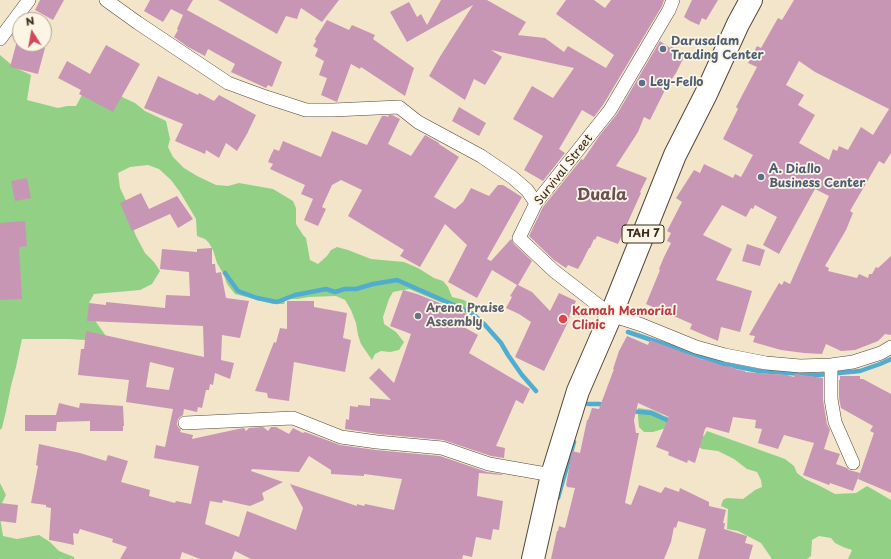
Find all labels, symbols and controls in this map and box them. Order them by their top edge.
north arrow [12,12,52,52]
text: N [24,12,36,30]
place label: Darusalam Trading Center [671,35,764,63]
marker: Darusalam Trading Center [658,44,668,54]
place label: Ley-Fello [650,76,703,90]
marker: Ley-Fello [637,78,647,88]
street label: Survival Street [532,132,596,208]
place label: A. Diallo Business Center [769,163,866,191]
marker: A. Diallo Business Center [756,172,766,182]
district label: Duala [577,186,627,206]
road number: TAH 7 [622,225,664,243]
place label: Arena Praise Assembly [426,302,504,330]
place label: Kamah Memorial Clinic [572,305,676,333]
marker: Arena Praise Assembly [413,311,423,321]
marker: Kamah Memorial Clinic [557,313,569,325]

